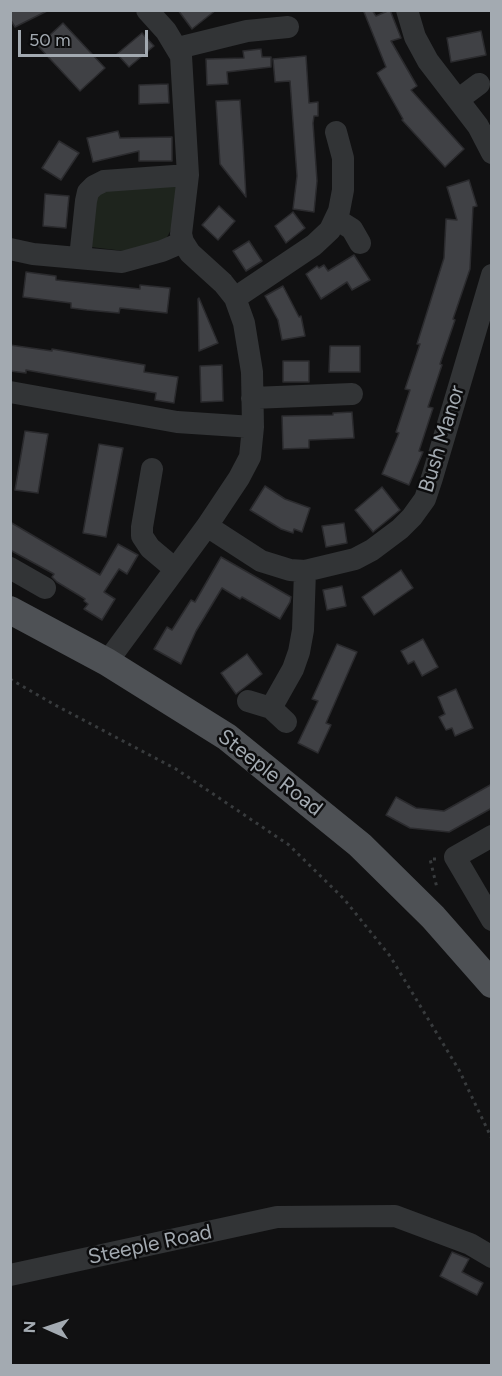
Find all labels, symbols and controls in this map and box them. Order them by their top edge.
scale bar [21,18,152,56]
text: 50 m [29,29,71,51]
street label: Bush Manor [414,382,470,496]
street label: Steeple Road [213,724,327,822]
street label: Steeple Road [86,1220,214,1270]
north arrow [18,1298,78,1358]
text: N [20,1320,39,1334]

